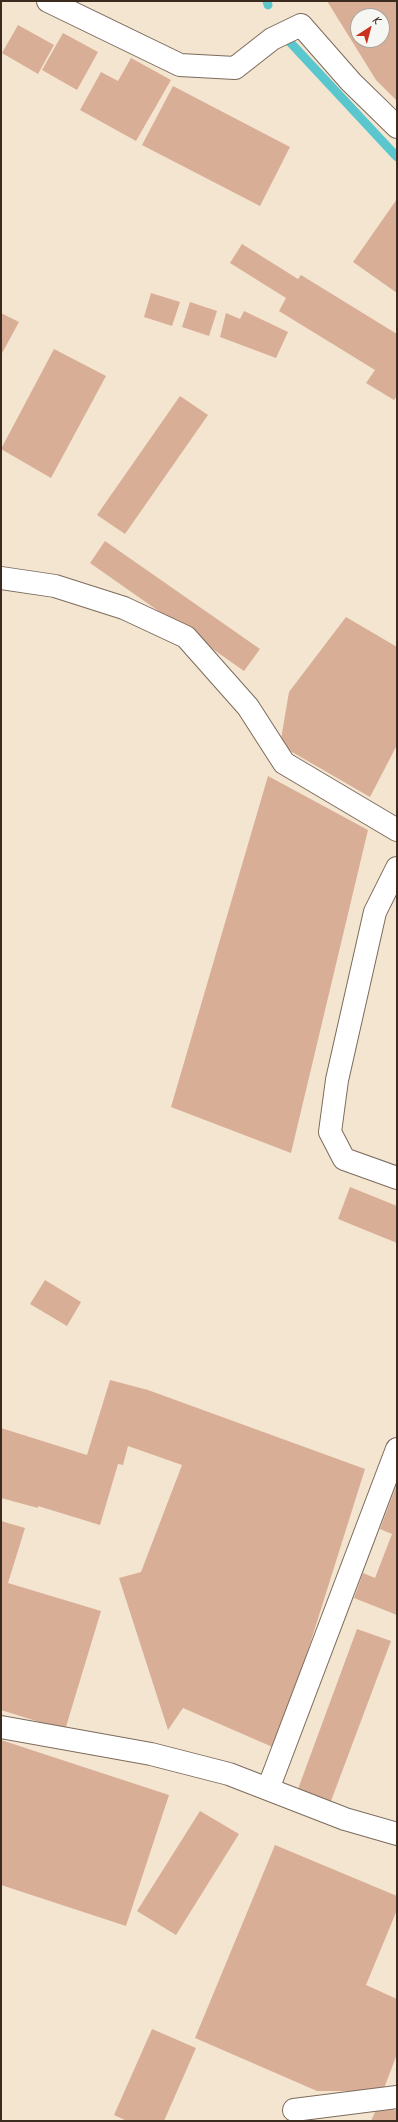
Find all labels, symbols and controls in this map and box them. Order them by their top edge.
north arrow [350,8,390,48]
text: K [370,12,383,26]

